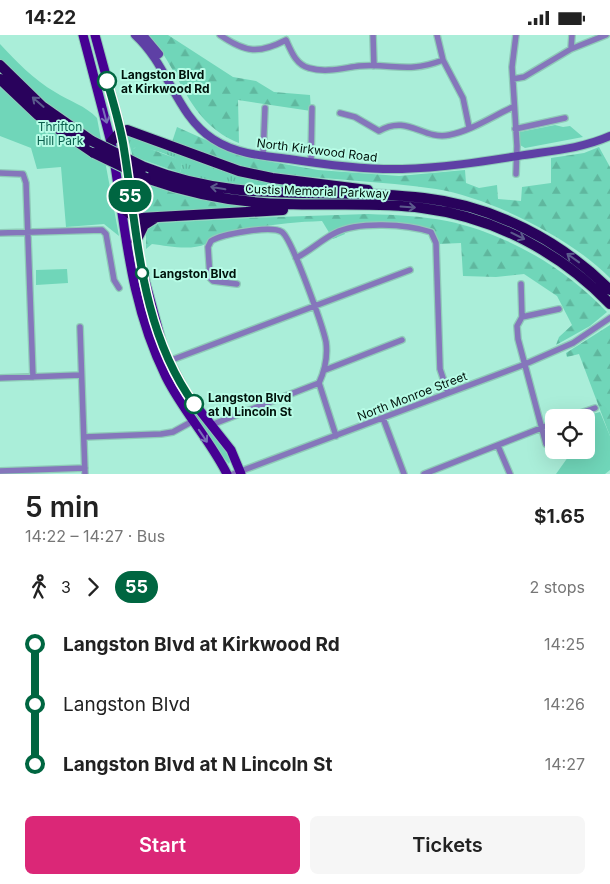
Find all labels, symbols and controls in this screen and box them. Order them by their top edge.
text: 14:22 [25,6,76,29]
place label: Langston Blvd at Kirkwood Rd [121,67,210,96]
marker: Langston Blvd at Kirkwood Rd [97,71,117,91]
one-way arrow [31,97,44,108]
one-way arrow [101,107,110,123]
park label: Thrifton Hill Park [37,119,84,148]
street label: North Kirkwood Road [256,135,378,165]
line badge: 55 [108,180,152,212]
street label: Custis Memorial Parkway [245,181,389,201]
one-way arrow [210,183,226,193]
text: 55 [118,185,142,206]
one-way arrow [400,202,416,211]
one-way arrow [510,232,525,241]
one-way arrow [566,253,580,263]
marker: Langston Blvd [135,266,149,280]
place label: Langston Blvd [153,266,236,281]
street label: North Monroe Street [355,368,469,424]
place label: Langston Blvd at N Lincoln St [208,390,293,419]
marker: Langston Blvd at N Lincoln St [184,394,204,414]
map controls [545,409,595,459]
button: locate [545,409,595,459]
one-way arrow [198,429,208,443]
text: 5 min [25,490,99,524]
text: $1.65 [534,505,585,528]
text: 14:22 – 14:27 · Bus [25,526,165,546]
icon: walk [25,573,53,601]
icon: forward [79,573,107,601]
text: 55 [125,576,148,597]
text: 3 [61,577,71,597]
text: 2 stops [529,577,585,597]
text: Langston Blvd at Kirkwood Rd [63,633,340,656]
text: 14:25 [544,634,585,654]
text: Langston Blvd [63,693,190,716]
text: 14:26 [544,694,585,714]
text: Langston Blvd at N Lincoln St [63,753,332,776]
text: 14:27 [545,754,585,774]
button: Start [25,816,300,874]
button: Tickets [310,816,585,874]

